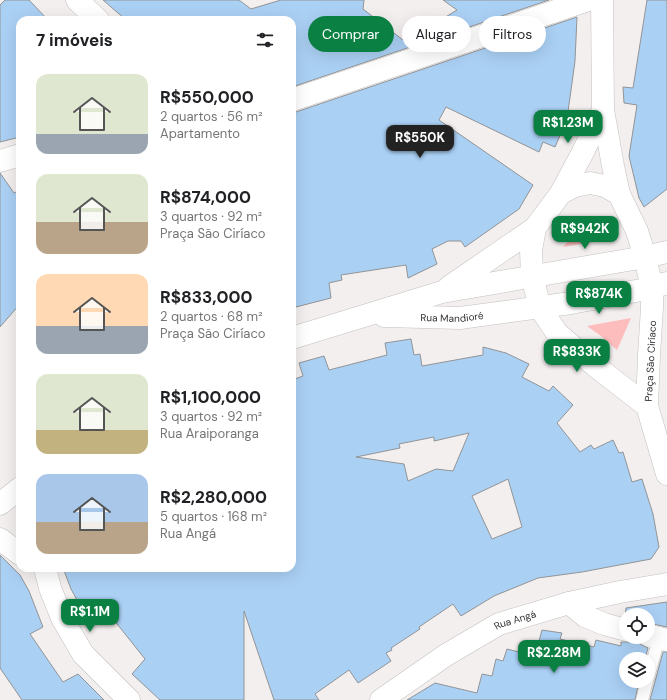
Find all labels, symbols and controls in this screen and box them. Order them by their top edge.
chip: Comprar [308,16,394,52]
chip: Alugar [402,16,471,52]
chip: Filtros [479,16,546,52]
text: 7 imóveis [36,29,113,51]
icon: filters [254,29,276,51]
text: R$550,000 [160,86,254,108]
icon: home [68,90,116,138]
text: 2 quartos · 56 m² [160,108,263,125]
pin: R$1.23M [531,110,605,144]
text: R$1.23M [543,114,593,131]
text: Apartamento [160,125,240,142]
pin: R$550K [387,125,453,159]
text: R$550K [395,129,445,146]
text: R$874,000 [160,186,251,208]
icon: home [68,190,116,238]
text: 3 quartos · 92 m² [160,208,262,225]
pin: R$942K [552,216,618,250]
text: R$942K [561,220,609,237]
text: Praça São Ciríaco [160,225,266,242]
pin: R$874K [566,281,632,315]
text: R$874K [575,285,623,302]
text: R$833,000 [160,286,252,308]
icon: home [68,290,116,338]
text: 2 quartos · 68 m² [160,308,262,325]
street label: Rua Mandioré [420,309,485,325]
street label: Praça São Ciríaco [642,320,659,402]
text: Praça São Ciríaco [160,325,266,342]
pin: R$833K [544,339,610,373]
text: R$833K [553,343,601,360]
text: R$1,100,000 [160,386,261,408]
icon: home [68,390,116,438]
text: 3 quartos · 92 m² [160,408,262,425]
text: Rua Araiporanga [160,425,259,442]
text: R$2,280,000 [160,486,267,508]
icon: home [68,490,116,538]
text: 5 quartos · 168 m² [160,508,267,525]
text: Rua Angá [160,525,216,542]
pin: R$1.1M [57,599,123,633]
text: R$1.1M [70,603,110,620]
street label: Rua Angá [492,607,538,633]
map controls [619,608,655,688]
button: locate [619,608,655,644]
pin: R$2.28M [517,640,591,674]
text: R$2.28M [527,644,581,661]
button: layers [619,652,655,688]

